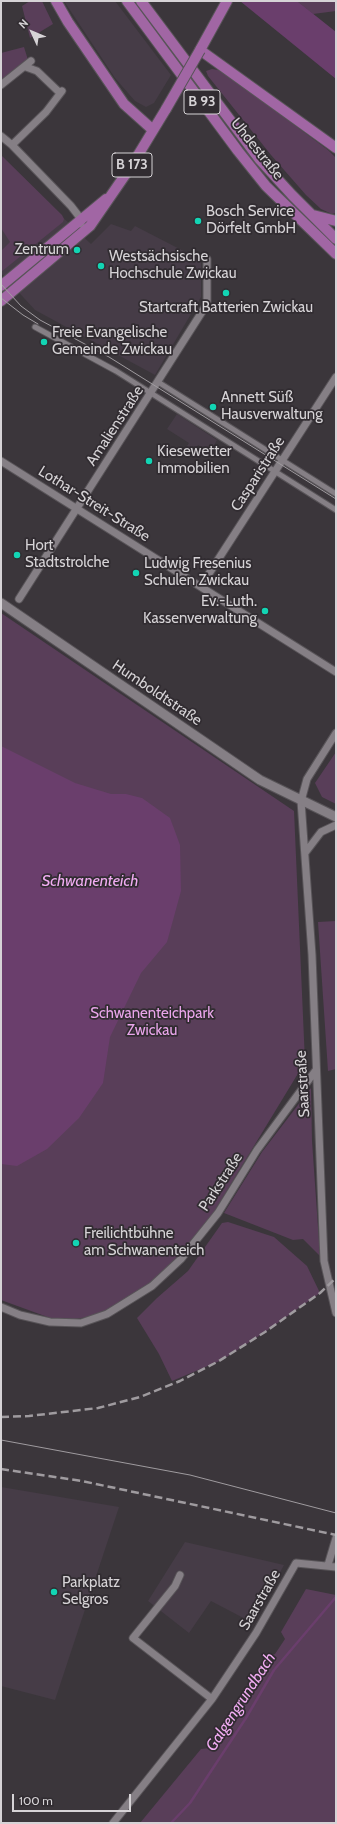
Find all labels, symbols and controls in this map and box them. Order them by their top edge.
north arrow [12,12,52,52]
text: N [16,16,31,31]
road number: B 93 [184,90,220,114]
street label: Uhdestraße [227,115,287,183]
road number: B 173 [112,153,152,177]
place label: Bosch Service Dörfelt GmbH [206,203,296,238]
marker: Bosch Service Dörfelt GmbH [193,216,203,226]
place label: Zentrum [14,241,69,259]
marker: Zentrum [72,245,82,255]
place label: Westsächsische Hochschule Zwickau [109,248,237,283]
marker: Westsächsische Hochschule Zwickau [96,261,106,271]
marker: Startcraft Batterien Zwickau [221,288,231,298]
place label: Startcraft Batterien Zwickau [139,299,313,317]
place label: Freie Evangelische Gemeinde Zwickau [52,324,172,359]
marker: Freie Evangelische Gemeinde Zwickau [39,337,49,347]
street label: Amalienstraße [82,383,148,469]
place label: Annett Süß Hausverwaltung [221,389,323,424]
marker: Annett Süß Hausverwaltung [208,402,218,412]
street label: Casparistraße [227,433,289,515]
place label: Kiesewetter Immobilien [157,443,232,478]
marker: Kiesewetter Immobilien [144,456,154,466]
street label: Lothar-Streit-Straße [35,462,153,546]
place label: Hort Stadtstrolche [25,537,109,572]
marker: Hort Stadtstrolche [12,550,22,560]
place label: Ludwig Fresenius Schulen Zwickau [144,555,251,590]
marker: Ludwig Fresenius Schulen Zwickau [131,568,141,578]
place label: Ev.-Luth. Kassenverwaltung [143,593,257,628]
marker: Ev.-Luth. Kassenverwaltung [260,606,270,616]
street label: Humboldtstraße [109,656,205,730]
water label: Schwanenteich [42,871,138,891]
park label: Schwanenteichpark Zwickau [90,1005,214,1040]
street label: Saarstraße [292,1050,314,1118]
street label: Parkstraße [195,1149,247,1215]
place label: Freilichtbühne am Schwanenteich [84,1225,204,1260]
marker: Freilichtbühne am Schwanenteich [71,1238,81,1248]
street label: Saarstraße [235,1566,285,1634]
place label: Parkplatz Selgros [62,1574,120,1609]
marker: Parkplatz Selgros [49,1587,59,1597]
water label: Galgengrundbach [202,1649,280,1755]
scale bar [14,1786,133,1812]
text: 100 m [19,1793,53,1808]

